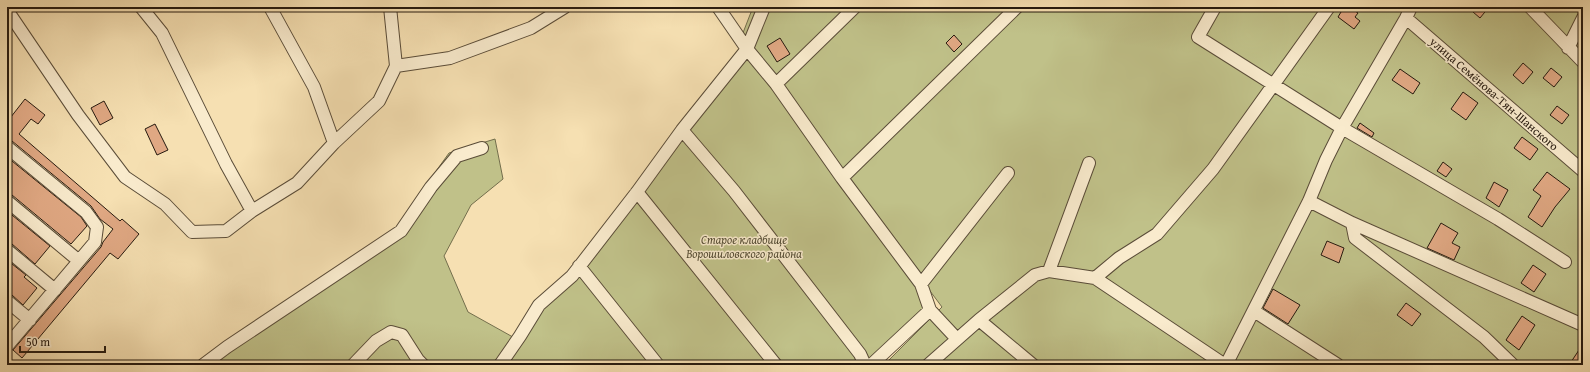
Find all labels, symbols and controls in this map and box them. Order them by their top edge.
street label: улица Семёнова-Тян-Шанского [1425,32,1562,154]
park label: Старое кладбище Ворошиловского района [685,231,802,262]
scale bar [20,328,105,354]
text: 50 m [26,333,50,350]

